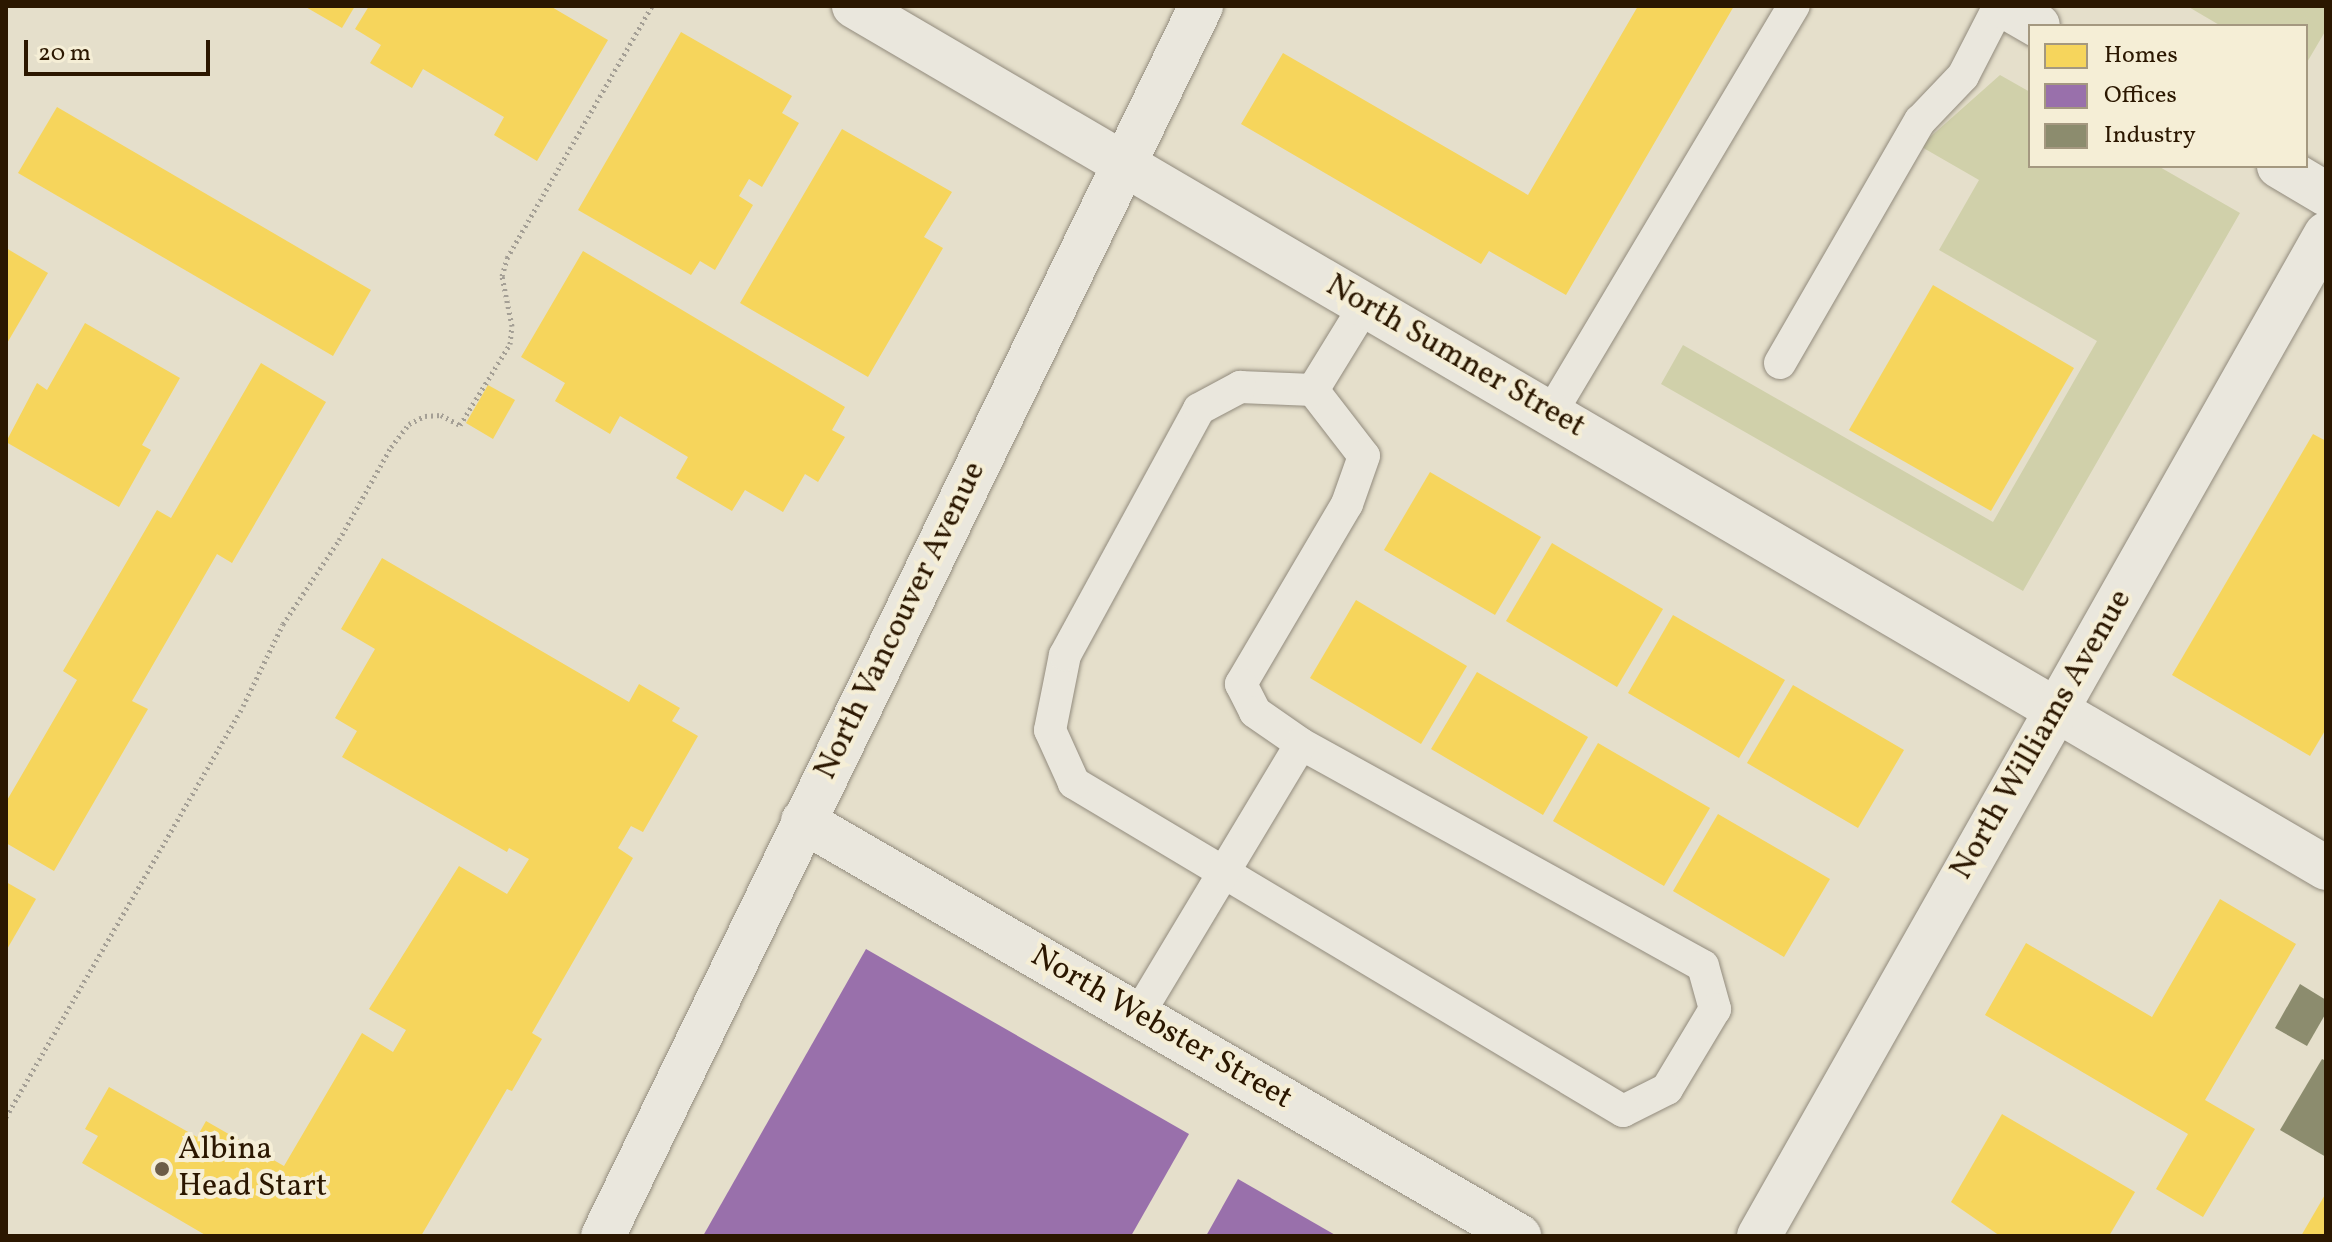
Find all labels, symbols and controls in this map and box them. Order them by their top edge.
scale bar [28,24,214,74]
legend [2028,24,2308,168]
text: 20 m [38,37,91,71]
text: Homes [2104,39,2178,73]
text: Offices [2104,79,2177,113]
text: Industry [2104,119,2196,153]
street label: North Sumner Street [1319,267,1591,447]
street label: North Vancouver Avenue [807,455,995,787]
street label: North Williams Avenue [1943,583,2141,887]
street label: North Webster Street [1023,937,1299,1119]
place label: Albina Head Start [178,1132,327,1207]
marker: Albina Head Start [153,1160,171,1178]

